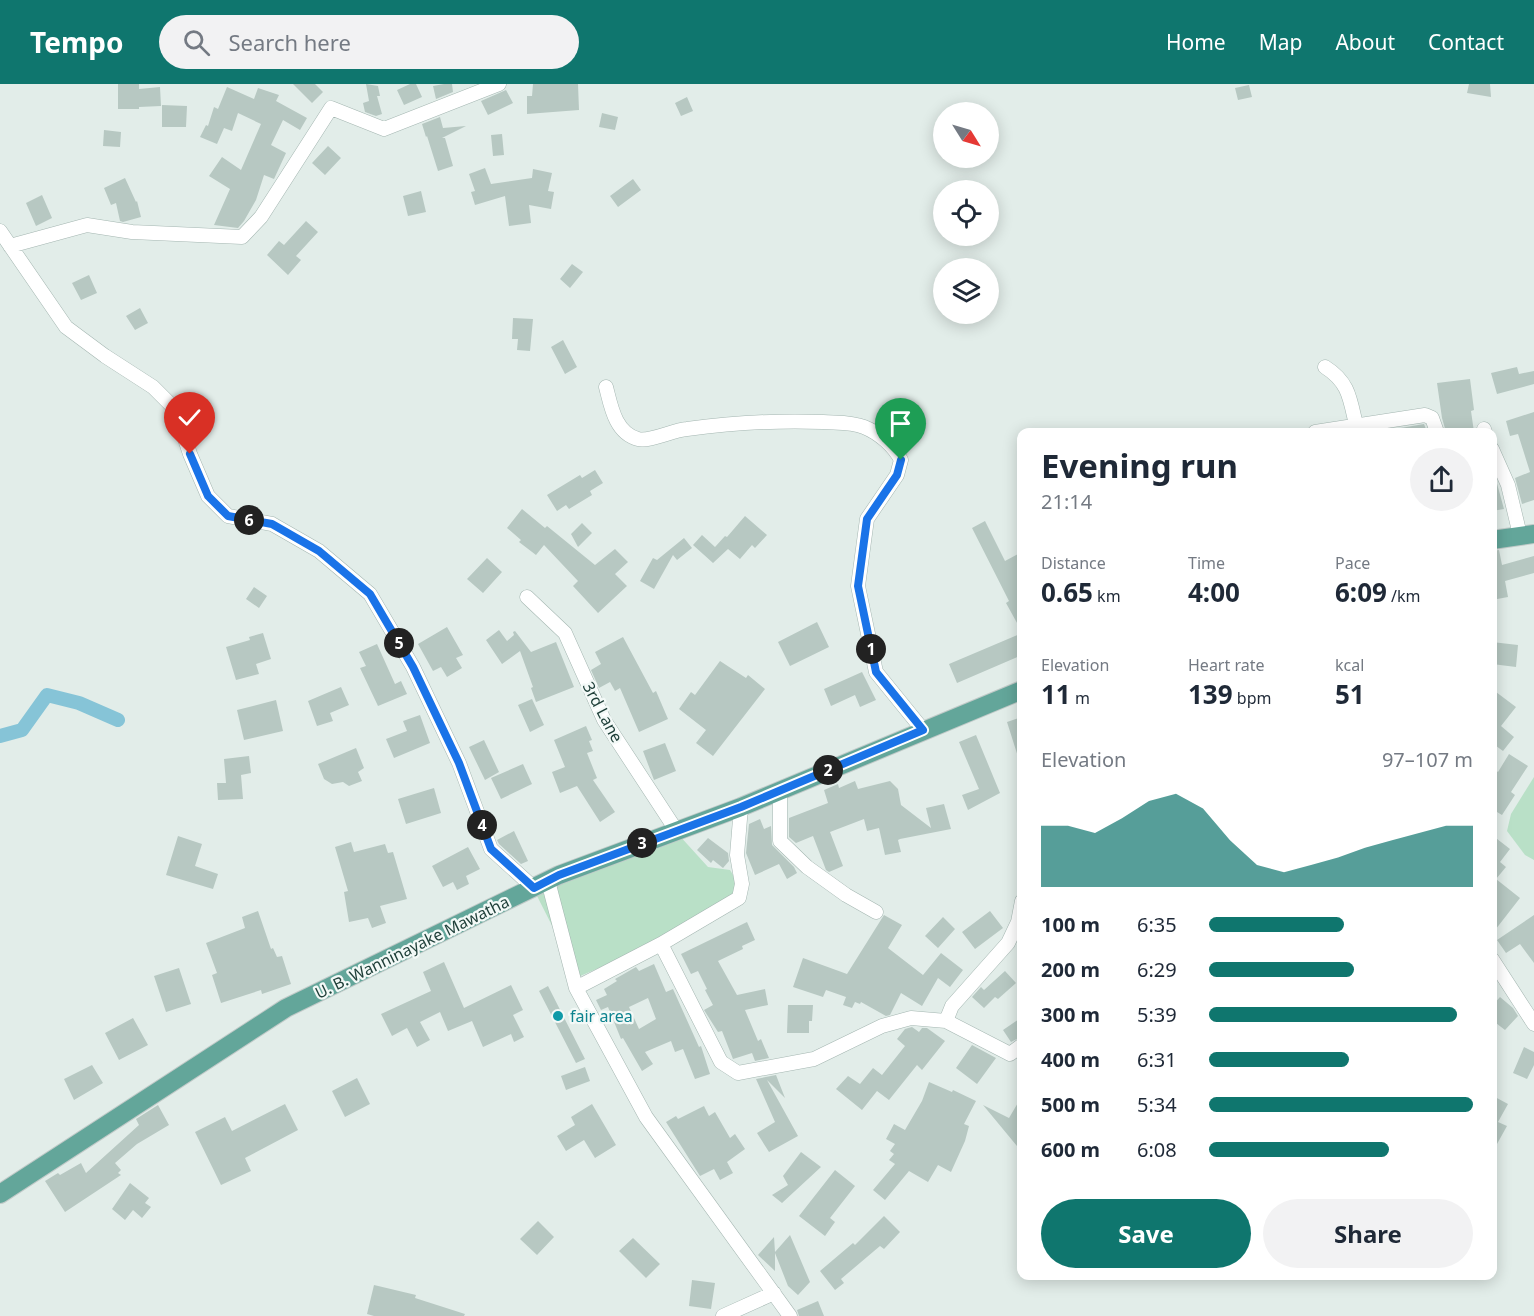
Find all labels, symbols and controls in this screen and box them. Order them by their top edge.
search box [159,15,579,69]
text: Tempo [30,23,123,61]
icon: search [180,26,213,59]
text: Search here [228,27,351,57]
text: Home [1166,28,1226,56]
text: Map [1259,28,1302,56]
text: About [1335,28,1395,56]
text: Contact [1428,28,1504,56]
north arrow [933,102,999,168]
map controls [933,102,999,324]
button: locate [933,180,999,246]
button: layers [933,258,999,324]
pin [164,392,215,454]
pin [875,398,926,460]
icon: check [173,401,206,434]
icon: arrive [884,407,917,440]
text: Evening run [1041,443,1238,488]
button: share [1410,448,1473,511]
text: 21:14 [1041,488,1092,515]
pin: 6 [234,505,264,535]
text: 6 [244,509,254,531]
text: Distance [1041,552,1106,574]
text: Time [1188,552,1225,574]
text: Pace [1335,552,1370,574]
text: 0.65 [1041,574,1093,610]
text: 4:00 [1188,574,1240,610]
text: 6:09 [1335,574,1387,610]
text: km [1093,585,1121,607]
text: /km [1387,585,1421,607]
pin: 5 [384,628,414,658]
text: 5 [394,632,404,654]
pin: 1 [856,634,886,664]
text: 1 [866,638,876,660]
text: Elevation [1041,654,1109,676]
text: Heart rate [1188,654,1264,676]
text: kcal [1335,654,1364,676]
text: 11 [1041,676,1071,712]
text: 139 [1188,676,1233,712]
text: 51 [1335,676,1365,712]
street label: 3rd Lane [578,678,628,746]
text: m [1071,687,1090,709]
text: bpm [1233,687,1271,709]
text: Elevation [1041,746,1126,773]
text: 97–107 m [1382,746,1473,773]
pin: 2 [813,755,843,785]
text: 2 [823,759,833,781]
pin: 4 [467,810,497,840]
text: 4 [477,814,487,836]
pin: 3 [627,828,657,858]
text: 3 [637,832,647,854]
street label: U. B. Wanninayake Mawatha [311,890,513,1004]
text: 100 m [1041,911,1100,938]
text: 6:35 [1137,911,1177,938]
text: 200 m [1041,956,1100,983]
text: 6:29 [1137,956,1177,983]
text: 300 m [1041,1001,1100,1028]
text: 5:39 [1137,1001,1177,1028]
place label: fair area [570,1005,633,1027]
marker: fair area [551,1009,565,1023]
text: 400 m [1041,1046,1100,1073]
text: 6:31 [1137,1046,1177,1073]
text: 500 m [1041,1091,1100,1118]
text: 5:34 [1137,1091,1177,1118]
text: 600 m [1041,1136,1100,1163]
text: 6:08 [1137,1136,1177,1163]
button: Save [1041,1199,1251,1268]
button: Share [1263,1199,1473,1268]

